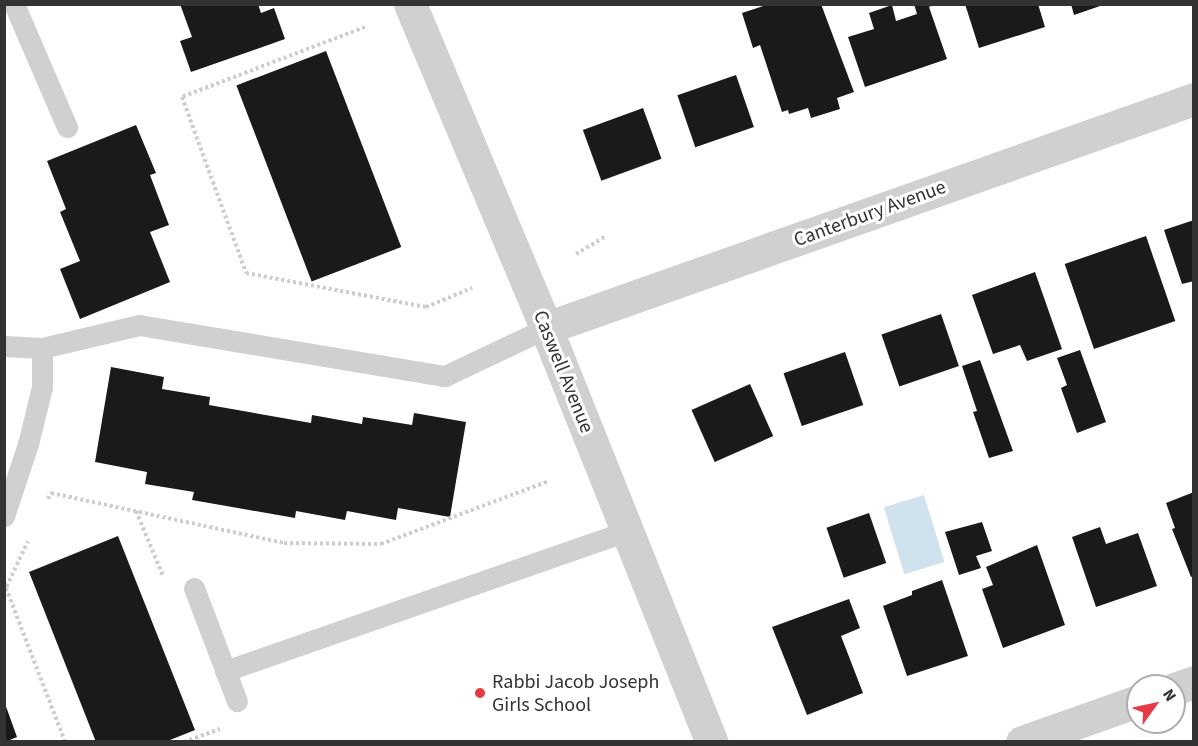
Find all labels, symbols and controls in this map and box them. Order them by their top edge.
street label: Canterbury Avenue [791,175,949,253]
street label: Caswell Avenue [528,307,598,437]
place label: Rabbi Jacob Joseph Girls School [492,670,659,717]
north arrow [1126,674,1186,734]
text: N [1157,685,1182,706]
marker: Rabbi Jacob Joseph Girls School [473,686,487,700]

